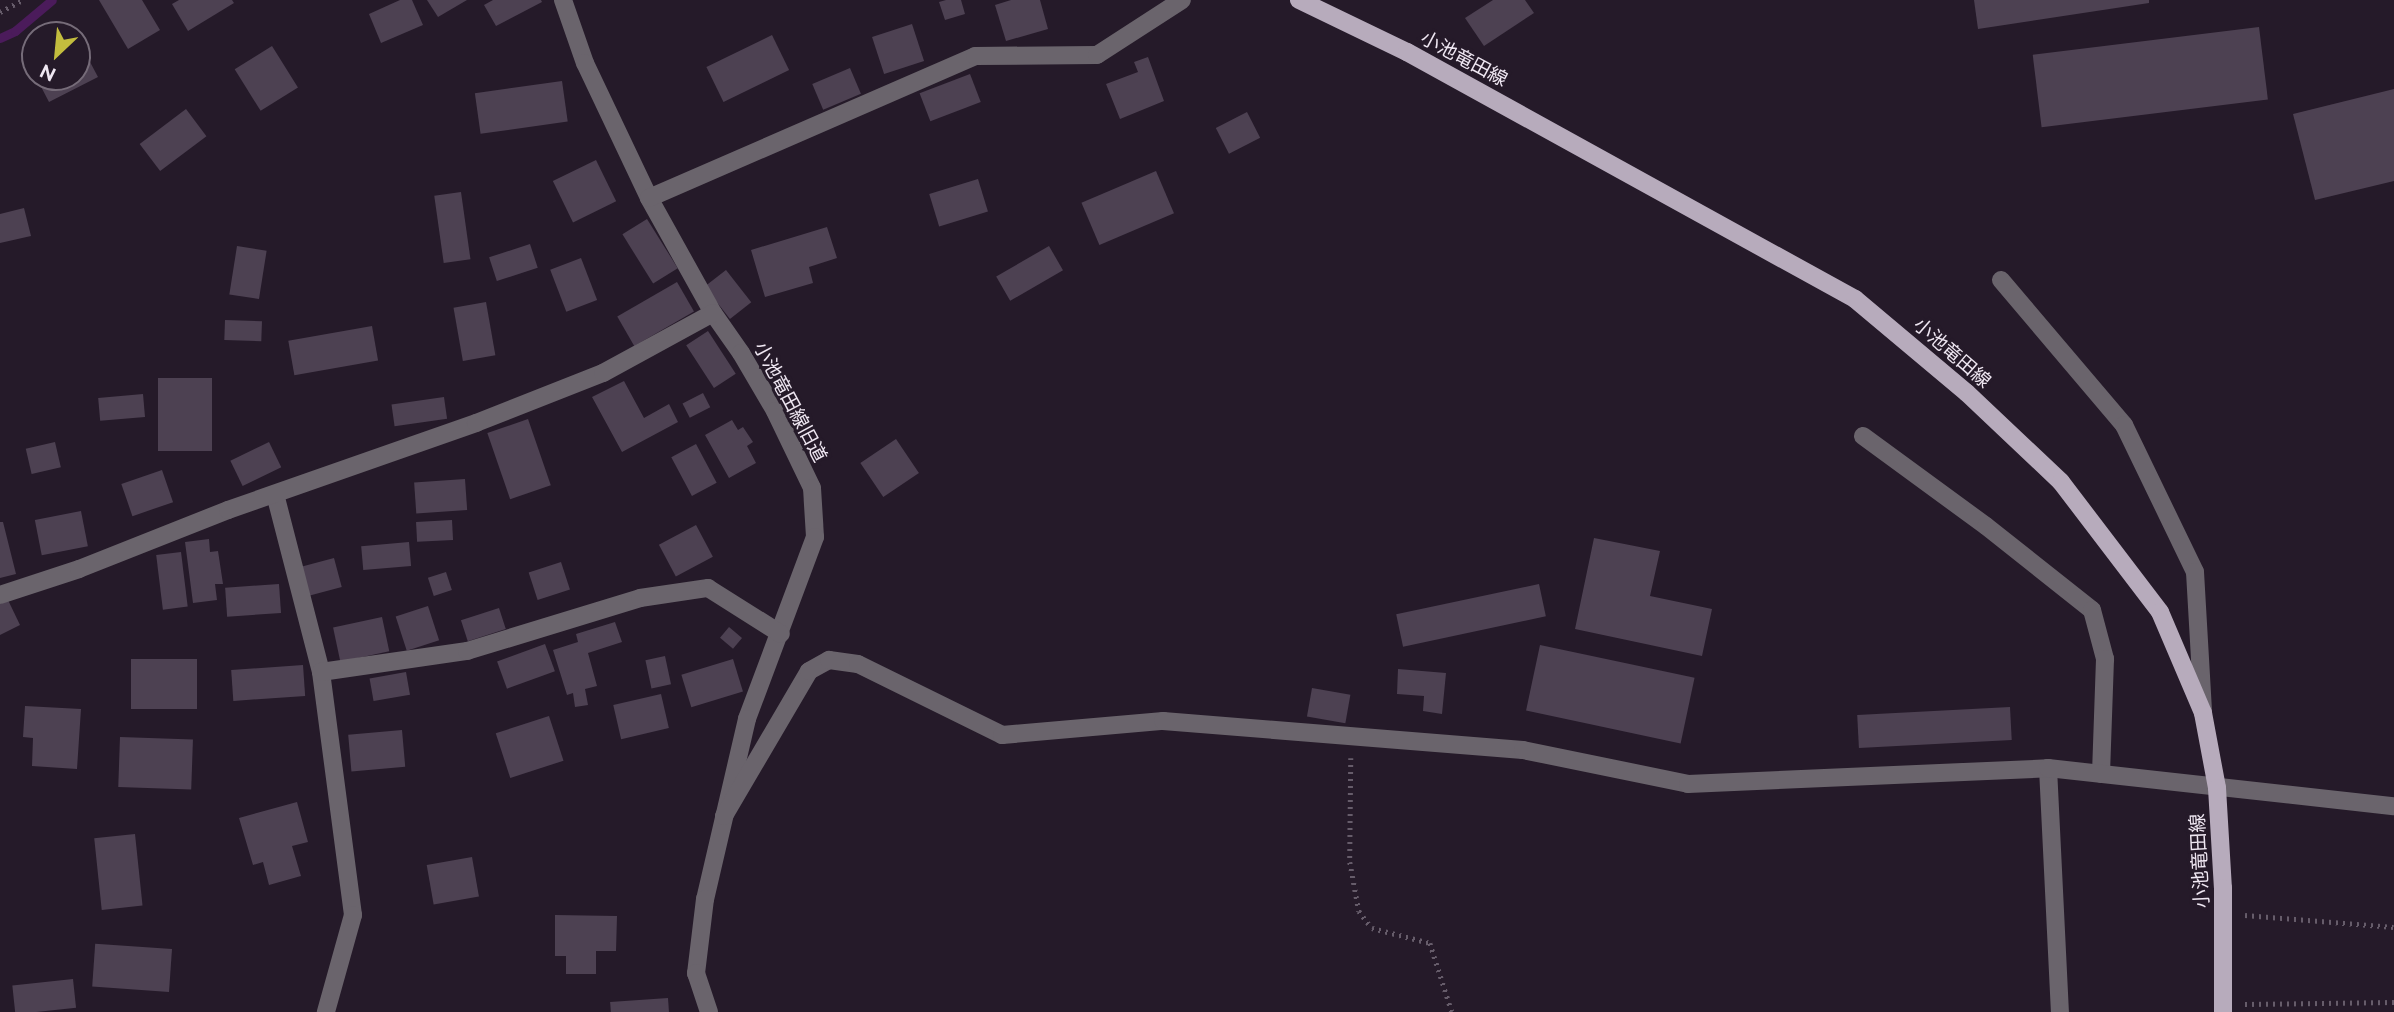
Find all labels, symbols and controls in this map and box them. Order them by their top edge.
north arrow [21,21,91,91]
street label: 小池竜田線 [1417,27,1511,91]
text: N [36,60,59,86]
street label: 小池竜田線 [1909,313,1995,393]
street label: 小池竜田線旧道 [749,338,831,466]
street label: 小池竜田線 [2186,813,2214,909]

